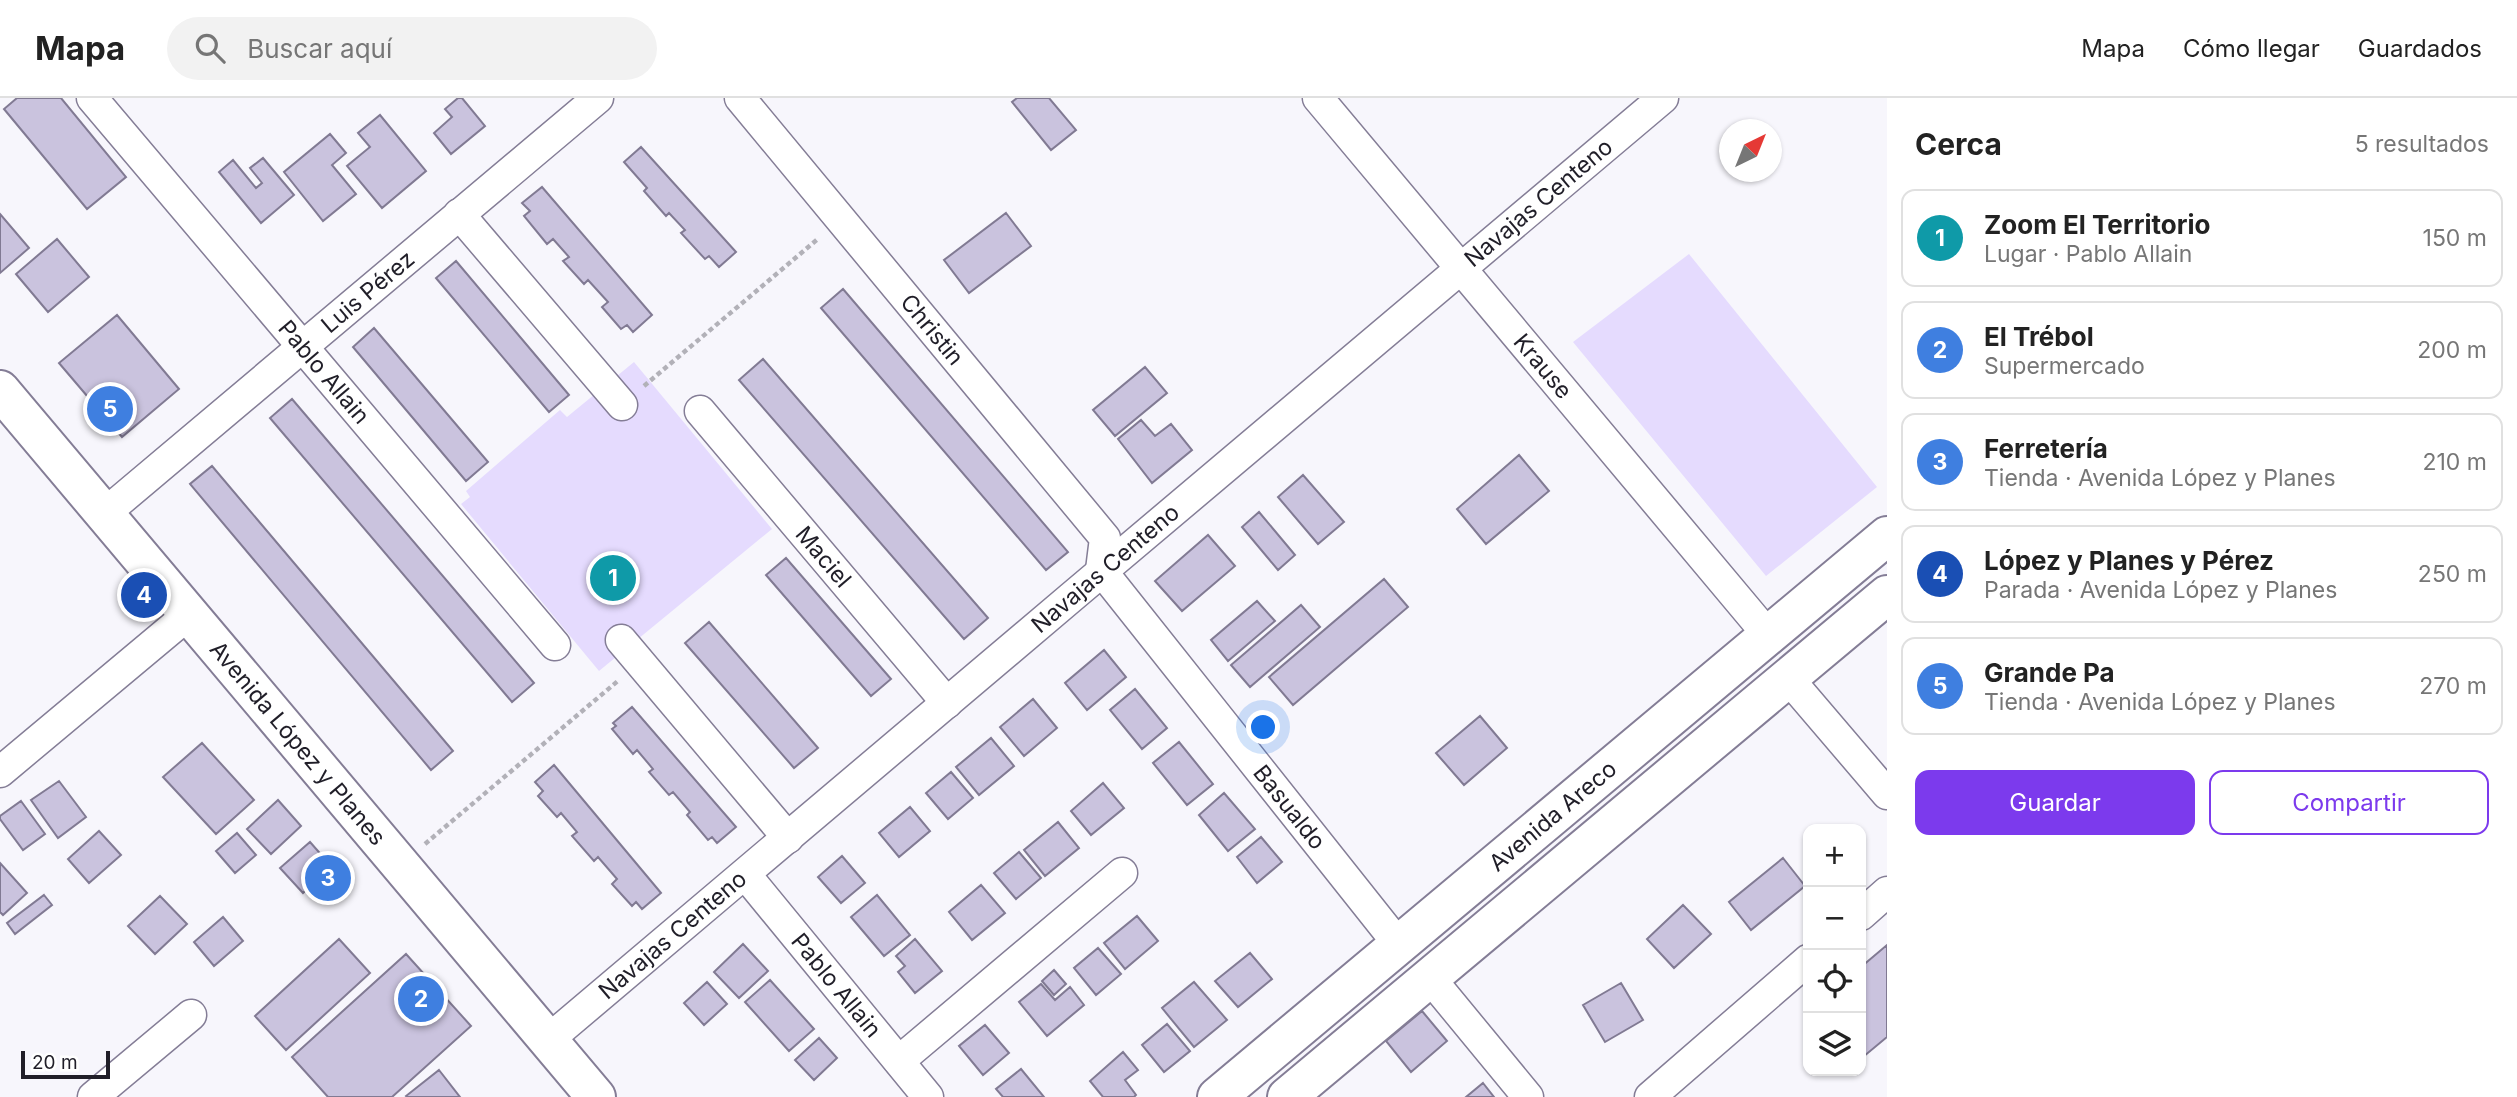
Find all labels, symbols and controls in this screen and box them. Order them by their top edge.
search box [167,17,657,80]
text: Mapa [35,28,125,68]
icon: search [191,29,229,67]
text: Buscar aquí [247,33,392,64]
text: Mapa [2081,34,2145,63]
text: Cómo llegar [2183,34,2320,63]
text: Guardados [2358,34,2482,63]
north arrow [1719,119,1782,182]
text: Cerca [1915,126,2002,162]
text: 5 resultados [2355,130,2489,158]
street label: Navajas Centeno [1459,132,1618,273]
text: Zoom El Territorio [1984,209,2210,240]
text: 1 [1935,224,1945,252]
text: 150 m [2423,224,2487,252]
text: Lugar · Pablo Allain [1984,240,2192,268]
street label: Luis Pérez [316,245,420,339]
street label: Christin [895,288,970,371]
street label: Pablo Allain [272,315,376,429]
text: El Trébol [1984,321,2094,352]
street label: Krause [1508,328,1578,404]
text: 2 [1933,336,1947,364]
text: 200 m [2417,336,2487,364]
text: Supermercado [1984,352,2145,380]
pin: 5 [87,383,133,435]
text: Ferretería [1984,433,2108,464]
text: 3 [1933,448,1947,476]
text: 210 m [2422,448,2487,476]
text: Tienda · Avenida López y Planes [1984,464,2336,492]
street label: Navajas Centeno [1026,498,1185,639]
street label: Maciel [790,521,857,593]
text: López y Planes y Pérez [1984,545,2274,576]
pin: 1 [590,552,636,604]
text: 4 [1932,560,1948,588]
text: 250 m [2418,560,2487,588]
pin: 4 [121,569,167,621]
text: Parada · Avenida López y Planes [1984,576,2337,604]
street label: Avenida López y Planes [204,636,392,851]
text: Grande Pa [1984,657,2115,688]
text: 5 [1933,672,1947,700]
text: 270 m [2419,672,2487,700]
text: Tienda · Avenida López y Planes [1984,688,2336,716]
your location [1246,710,1280,744]
street label: Avenida Areco [1483,755,1622,877]
street label: Basualdo [1247,759,1332,855]
button: Guardar [1915,770,2195,835]
button: Compartir [2209,770,2489,835]
map controls [1803,824,1866,1076]
button: + [1803,824,1866,887]
pin: 3 [305,852,351,904]
street label: Navajas Centeno [593,864,752,1005]
button: − [1803,887,1866,950]
street label: Pablo Allain [785,927,887,1043]
button: locate [1803,950,1866,1013]
pin: 2 [398,973,444,1025]
button: layers [1803,1013,1866,1076]
scale bar [21,1048,110,1080]
text: 20 m [32,1051,78,1074]

